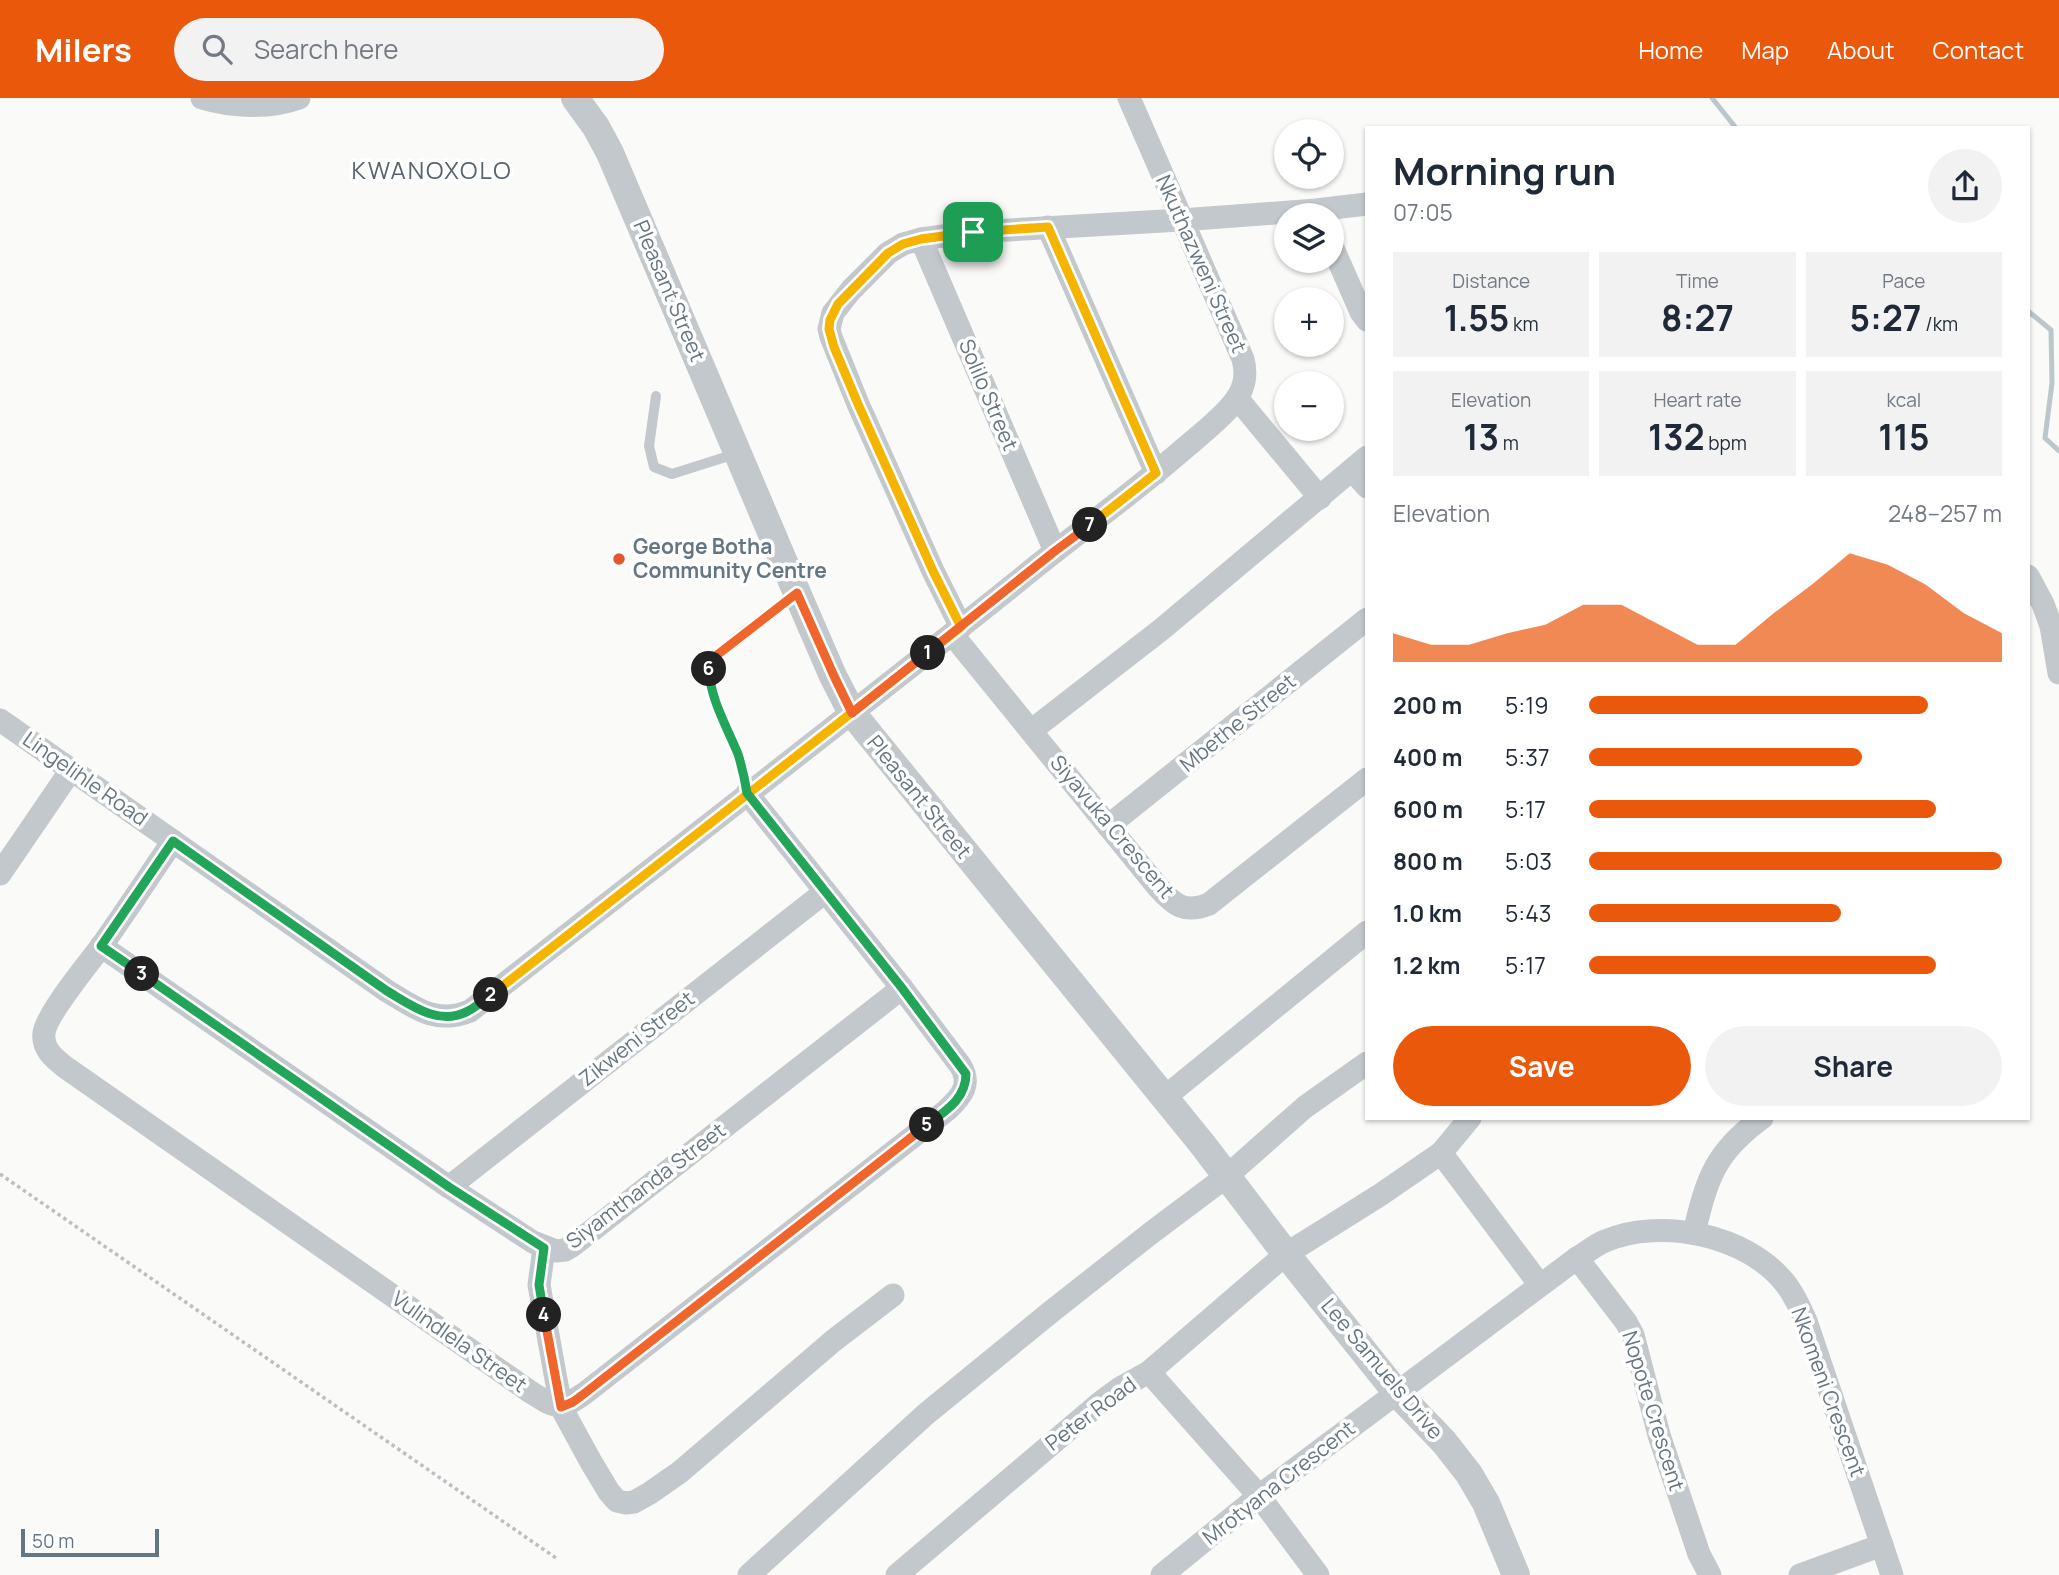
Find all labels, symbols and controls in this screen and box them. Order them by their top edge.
search box [174,18,664,81]
text: Milers [35,27,132,72]
icon: search [198,30,236,68]
text: Search here [254,31,399,67]
text: Home [1638,33,1703,66]
text: Map [1741,33,1789,66]
text: About [1827,33,1895,66]
text: Contact [1933,33,2024,66]
map controls [1274,119,1344,441]
button: locate [1274,119,1344,189]
text: Morning run [1393,144,1616,196]
button: share [1928,149,2002,223]
district label: KWANOXOLO [351,153,513,186]
street label: Nkuthazweni Street [1150,170,1254,357]
text: 07:05 [1393,196,1453,228]
pin [943,202,1003,262]
button: layers [1274,203,1344,273]
icon: arrive [954,213,992,251]
street label: Pleasant Street [628,216,712,365]
text: Distance [1452,268,1530,294]
text: Time [1676,268,1719,294]
text: Pace [1882,268,1925,294]
button: + [1274,287,1344,357]
text: 1.55 [1444,294,1509,342]
text: 8:27 [1661,294,1734,342]
text: 5:27 [1849,294,1921,342]
text: km [1509,311,1539,337]
text: /km [1921,311,1958,337]
street label: Solilo Street [953,335,1025,455]
button: − [1274,371,1344,441]
text: Elevation [1451,387,1531,413]
text: Heart rate [1653,387,1742,413]
text: kcal [1886,387,1921,413]
text: 13 [1463,413,1499,461]
text: 132 [1648,413,1705,461]
text: 115 [1878,413,1929,461]
text: m [1499,430,1519,456]
text: bpm [1705,430,1747,456]
text: Elevation [1393,497,1490,529]
text: 248–257 m [1888,497,2002,529]
pin: 7 [1072,508,1108,542]
text: 7 [1084,511,1095,537]
place label: George Botha Community Centre [633,532,827,584]
marker: George Botha Community Centre [611,551,627,567]
pin: 1 [911,636,946,670]
text: 1 [923,639,932,665]
pin: 6 [692,652,726,686]
text: 6 [703,655,714,681]
street label: Mbethe Street [1174,667,1301,778]
text: 200 m [1393,689,1462,721]
text: 5:19 [1505,689,1548,721]
street label: Lingelihle Road [18,725,153,832]
street label: Pleasant Street [861,729,978,864]
text: 400 m [1393,741,1463,773]
text: 5:37 [1505,741,1549,773]
street label: Siyavuka Crescent [1045,749,1181,904]
text: 600 m [1393,793,1463,825]
text: 5:17 [1505,793,1546,825]
text: 800 m [1393,845,1463,877]
text: 5:03 [1505,845,1552,877]
text: 1.0 km [1393,897,1462,929]
text: 5:43 [1505,897,1551,929]
text: 1.2 km [1393,949,1460,981]
text: 5:17 [1505,949,1546,981]
pin: 3 [124,956,160,992]
text: 3 [136,960,147,986]
pin: 2 [474,978,508,1012]
text: 2 [485,981,496,1007]
street label: Zikweni Street [573,984,700,1092]
button: Save [1393,1026,1691,1106]
button: Share [1705,1026,2002,1106]
pin: 5 [909,1108,944,1142]
text: 5 [921,1111,932,1137]
street label: Siyamthanda Street [560,1116,731,1254]
street label: Vulindlela Street [387,1284,533,1398]
street label: Lee Samuels Drive [1316,1292,1450,1445]
pin: 4 [526,1298,562,1332]
text: 4 [538,1301,549,1327]
street label: Nkomeni Crescent [1785,1303,1873,1480]
street label: Nopote Crescent [1616,1327,1692,1494]
street label: Peter Road [1039,1370,1141,1456]
street label: Mrotyana Crescent [1196,1414,1360,1551]
scale bar [21,1526,159,1558]
text: 50 m [32,1528,74,1554]

